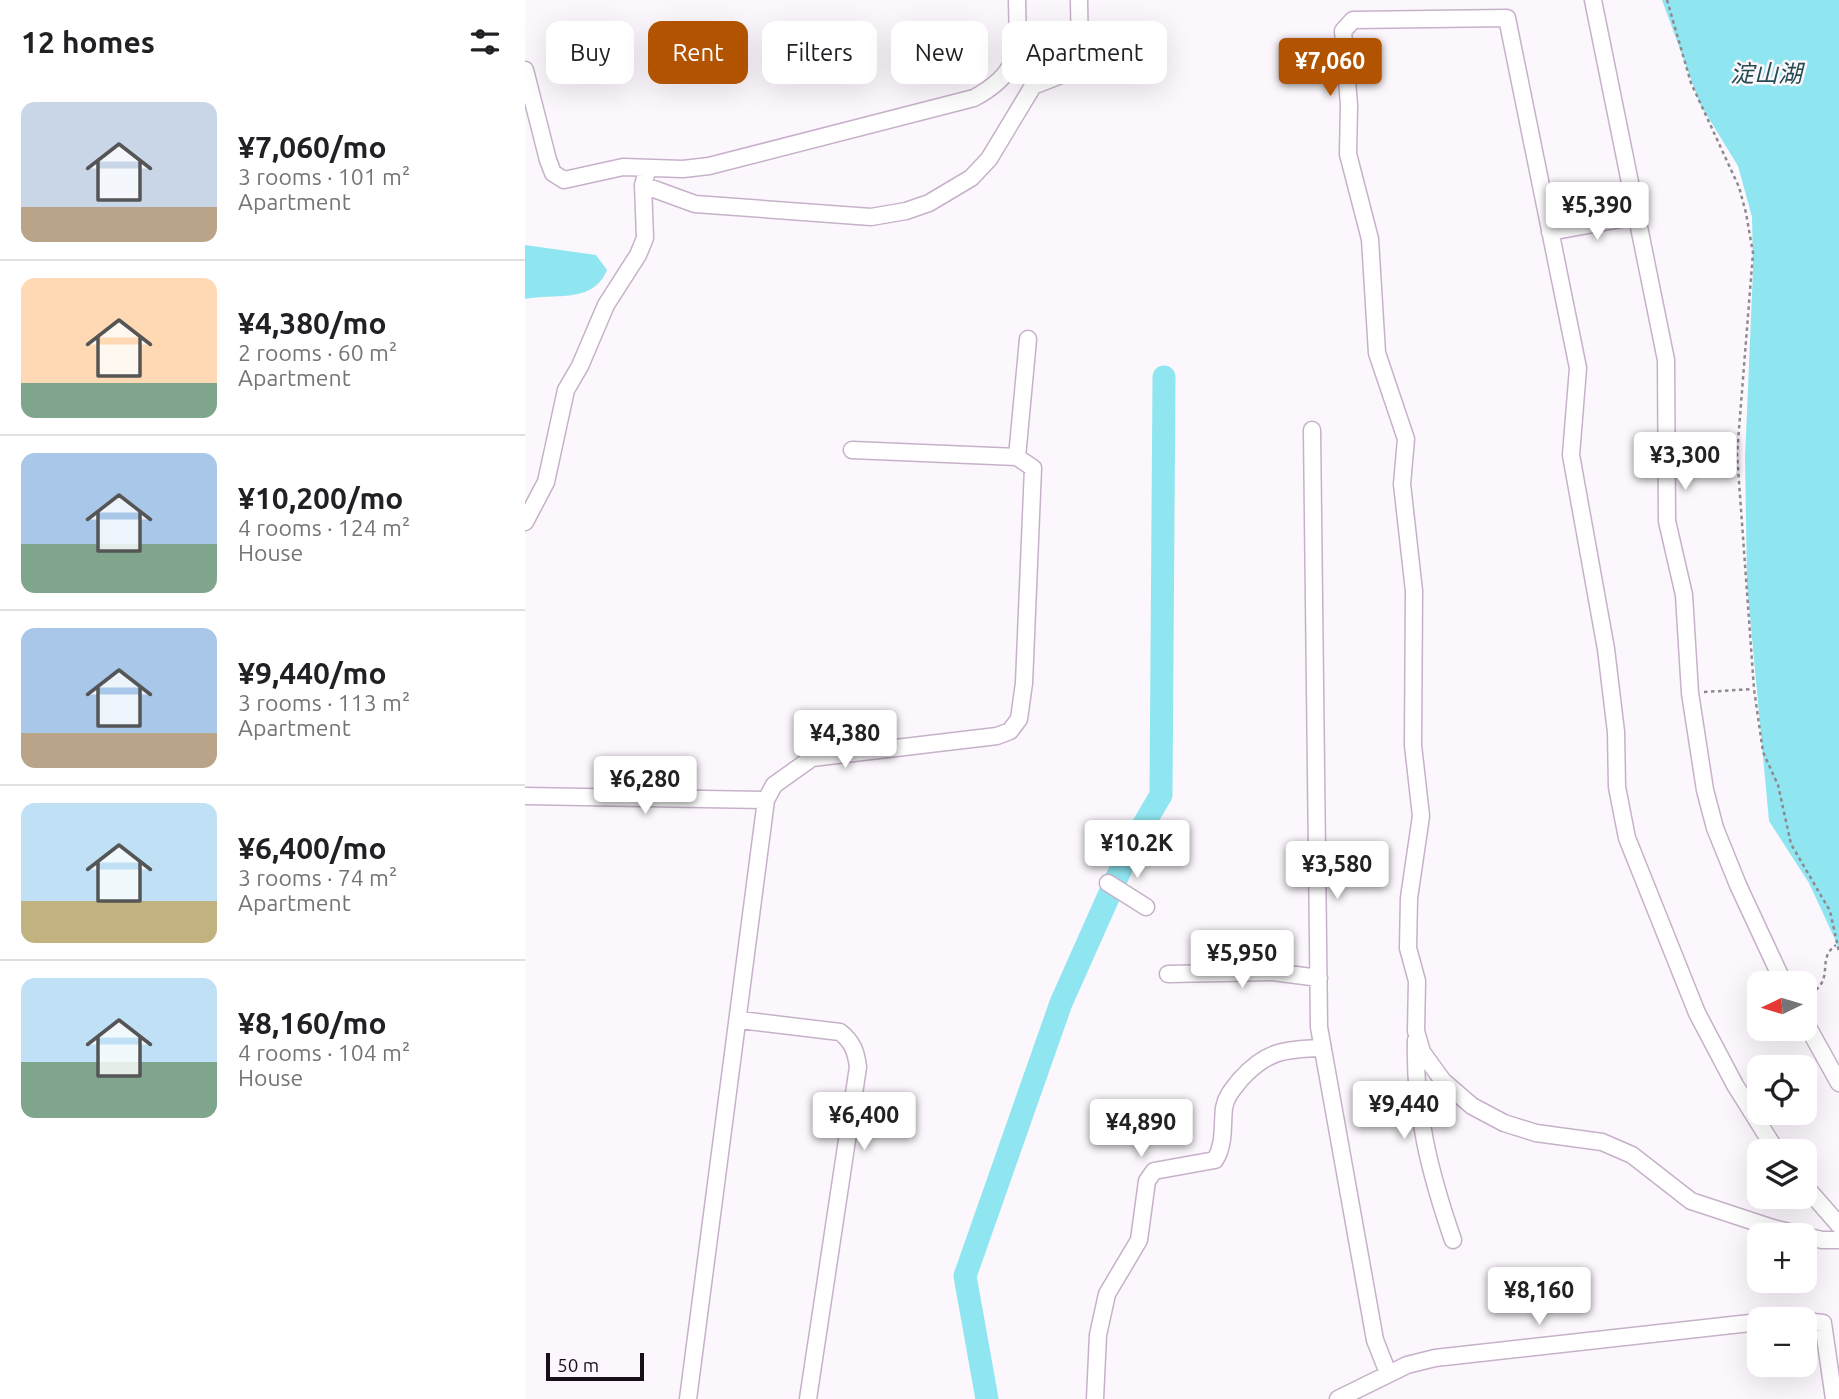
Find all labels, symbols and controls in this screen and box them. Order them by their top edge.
chip: Buy [546,21,634,84]
chip: Rent [648,21,748,84]
chip: Filters [762,21,877,84]
chip: New [891,21,988,84]
chip: Apartment [1002,21,1167,84]
icon: filters [466,23,504,61]
text: 12 homes [21,25,155,59]
pin: ¥7,060 [1273,38,1387,98]
text: ¥7,060 [1295,48,1365,73]
water label: 淀山湖 [1730,60,1806,87]
icon: home [77,130,161,214]
text: ¥7,060/mo [238,130,387,164]
text: 3 rooms · 101 m² [238,164,410,189]
pin: ¥5,390 [1540,182,1654,242]
text: Apartment [238,189,351,214]
text: ¥5,390 [1562,192,1632,217]
icon: home [77,306,161,390]
text: ¥4,380/mo [238,306,387,340]
text: 2 rooms · 60 m² [238,340,397,365]
text: Apartment [238,365,351,390]
pin: ¥3,300 [1628,433,1742,492]
text: ¥3,300 [1650,442,1720,467]
icon: home [77,481,161,565]
text: ¥10,200/mo [238,481,403,515]
text: 4 rooms · 124 m² [238,515,410,540]
text: House [238,540,303,565]
icon: home [77,656,161,740]
text: ¥9,440/mo [238,656,387,690]
text: 3 rooms · 113 m² [238,690,410,715]
pin: ¥4,380 [788,710,902,770]
text: Apartment [238,715,351,740]
text: ¥4,380 [810,720,880,745]
pin: ¥6,280 [588,756,702,816]
text: ¥6,280 [610,766,680,791]
pin: ¥10.2K [1080,820,1194,880]
text: ¥10.2K [1101,830,1173,855]
icon: home [77,831,161,915]
text: ¥6,400/mo [238,831,387,865]
pin: ¥3,580 [1280,842,1394,901]
text: ¥3,580 [1302,851,1372,876]
text: 3 rooms · 74 m² [238,865,397,890]
text: Apartment [238,890,351,915]
pin: ¥5,950 [1185,930,1299,990]
text: ¥5,950 [1207,940,1277,965]
north arrow [1747,971,1817,1041]
map controls [1747,971,1817,1377]
icon: home [77,1006,161,1090]
text: ¥8,160/mo [238,1006,387,1040]
text: 4 rooms · 104 m² [238,1040,410,1065]
button: locate [1747,1055,1817,1125]
text: House [238,1065,303,1090]
pin: ¥9,440 [1347,1082,1461,1141]
text: ¥9,440 [1369,1091,1439,1116]
pin: ¥6,400 [807,1092,921,1152]
pin: ¥4,890 [1084,1100,1198,1159]
text: ¥6,400 [829,1102,899,1127]
text: ¥4,890 [1106,1109,1176,1134]
button: layers [1747,1139,1817,1209]
button: + [1747,1223,1817,1293]
pin: ¥8,160 [1482,1268,1596,1327]
text: ¥8,160 [1504,1277,1574,1302]
button: − [1747,1307,1817,1377]
scale bar [546,1350,644,1382]
text: 50 m [557,1354,599,1376]

